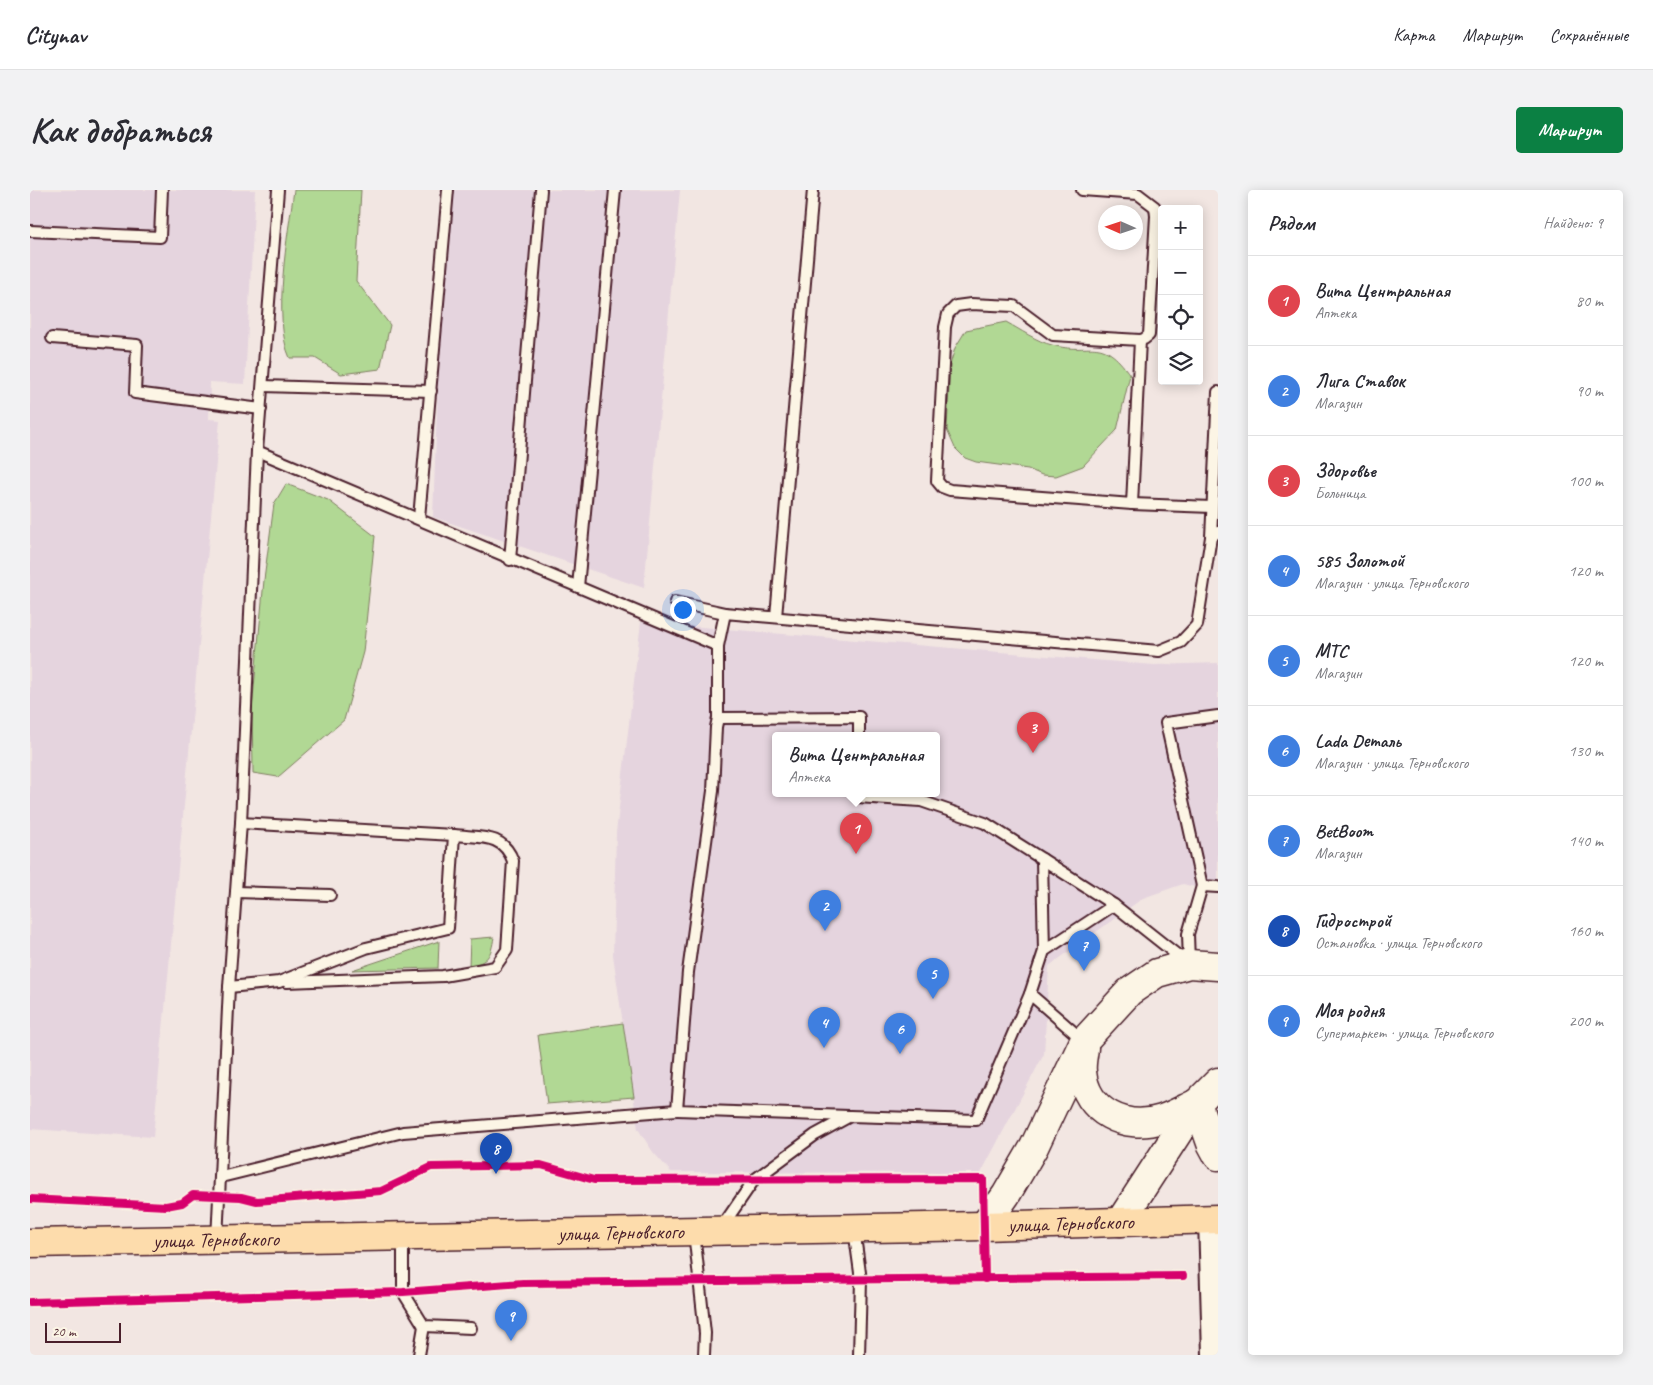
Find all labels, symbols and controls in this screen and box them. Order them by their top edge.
text: Citynav [25,20,86,50]
text: Карта [1393,24,1434,46]
text: Маршрут [1462,24,1522,46]
text: Сохранённые [1550,24,1628,46]
button: Маршрут [1516,107,1623,153]
text: Как добраться [30,108,211,153]
north arrow [1098,205,1143,250]
map controls [1158,205,1203,385]
button: + [1158,205,1203,250]
text: Рядом [1268,210,1315,236]
text: Найдено: 9 [1543,213,1603,233]
button: − [1158,250,1203,295]
text: Вита Центральная [1315,279,1450,303]
text: 1 [1280,291,1288,311]
text: 80 m [1576,291,1603,311]
button: locate [1158,295,1203,340]
text: Аптека [1315,303,1356,323]
button: layers [1158,340,1203,385]
text: Лига Ставок [1315,369,1405,393]
text: 2 [1280,381,1288,401]
text: 90 m [1576,381,1603,401]
text: Магазин [1315,393,1362,413]
text: Здоровье [1315,459,1376,483]
text: 3 [1280,471,1288,491]
text: 100 m [1569,471,1603,491]
text: Больница [1315,483,1365,503]
text: 585 Золотой [1315,549,1404,573]
text: 4 [1280,561,1288,581]
text: 120 m [1569,561,1603,581]
text: Магазин · улица Терновского [1315,573,1468,593]
your location [670,597,696,623]
text: МТС [1315,639,1348,663]
text: 5 [1281,651,1287,671]
text: 120 m [1569,651,1603,671]
text: Магазин [1315,663,1362,683]
pin: 3 [1017,712,1049,753]
text: Lada Dеталь [1315,729,1401,753]
popup [772,732,940,797]
text: 6 [1280,741,1288,761]
text: 130 m [1569,741,1603,761]
text: Вита Центральная [789,743,923,767]
text: Магазин · улица Терновского [1315,753,1468,773]
text: Аптека [789,767,830,787]
pin: 1 [840,813,872,854]
text: BetBoom [1315,819,1373,843]
text: 7 [1280,831,1288,851]
text: 140 m [1569,831,1603,851]
text: Магазин [1315,843,1362,863]
pin: 2 [809,890,841,931]
text: Гидрострой [1315,909,1391,933]
text: 8 [1280,921,1288,941]
text: 160 m [1569,921,1603,941]
pin: 7 [1068,930,1100,971]
text: Остановка · улица Терновского [1315,933,1482,953]
pin: 5 [917,958,949,999]
text: Моя родня [1315,999,1384,1023]
pin: 4 [808,1007,840,1048]
text: 9 [1280,1011,1288,1031]
text: 200 m [1569,1011,1603,1031]
pin: 6 [884,1013,916,1054]
text: Супермаркет · улица Терновского [1315,1023,1493,1043]
pin: 8 [480,1133,512,1174]
street label: улица Терновского [1005,1208,1136,1238]
street label: улица Терновского [556,1218,686,1247]
street label: улица Терновского [151,1226,281,1254]
pin: 9 [495,1300,527,1341]
scale bar [45,1320,121,1343]
text: 20 m [52,1323,76,1340]

